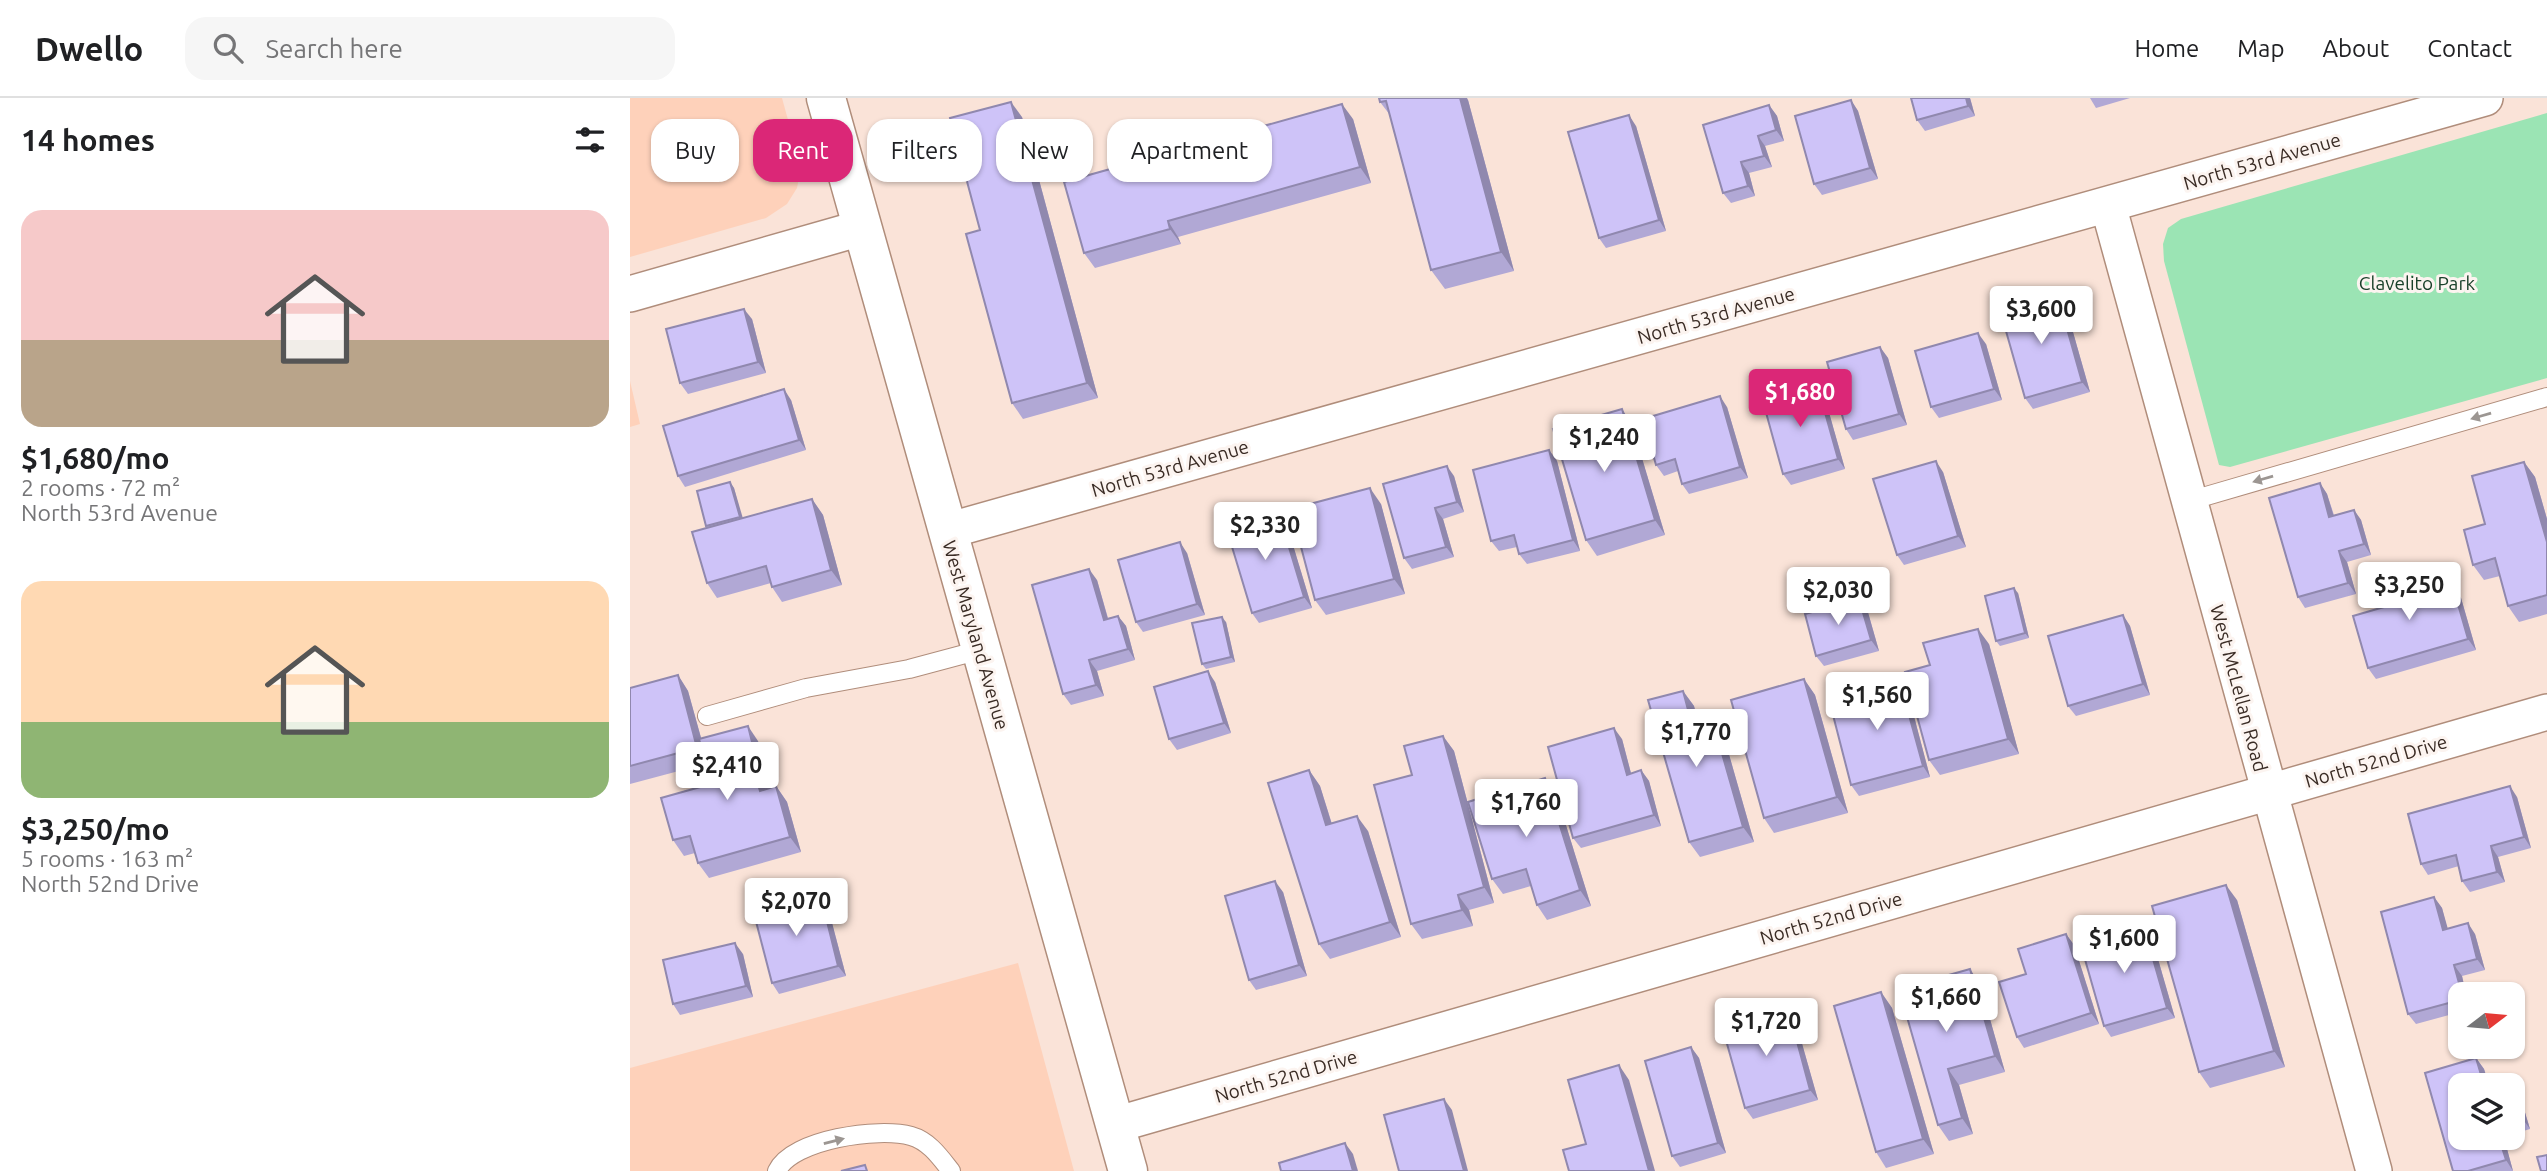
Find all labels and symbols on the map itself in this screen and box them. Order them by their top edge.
street label: North 53rd Avenue [2181,128,2343,194]
park label: Clavelito Park [2359,272,2476,294]
street label: North 53rd Avenue [1635,282,1797,348]
pin: $3,600 [1984,286,2098,346]
pin: $1,680 [1743,370,1857,429]
one-way arrow [2471,412,2492,422]
pin: $1,240 [1547,414,1661,474]
street label: North 53rd Avenue [1089,435,1251,501]
one-way arrow [2252,475,2273,485]
pin: $2,330 [1208,503,1322,562]
street label: West Maryland Avenue [938,538,1014,732]
pin: $3,250 [2352,562,2466,622]
pin: $2,030 [1781,568,1895,627]
street label: West McLellan Road [2206,602,2272,774]
pin: $1,560 [1820,672,1934,732]
pin: $1,770 [1639,710,1753,769]
street label: North 52nd Drive [2302,730,2450,792]
pin: $2,410 [670,742,784,802]
pin: $1,760 [1469,780,1583,839]
pin: $2,070 [739,878,853,938]
street label: North 52nd Drive [1757,887,1905,949]
pin: $1,600 [2067,916,2181,975]
pin: $1,660 [1889,974,2003,1034]
north arrow [2448,982,2525,1059]
pin: $1,720 [1709,998,1823,1058]
street label: North 52nd Drive [1212,1045,1360,1107]
one-way arrow [823,1135,845,1146]

